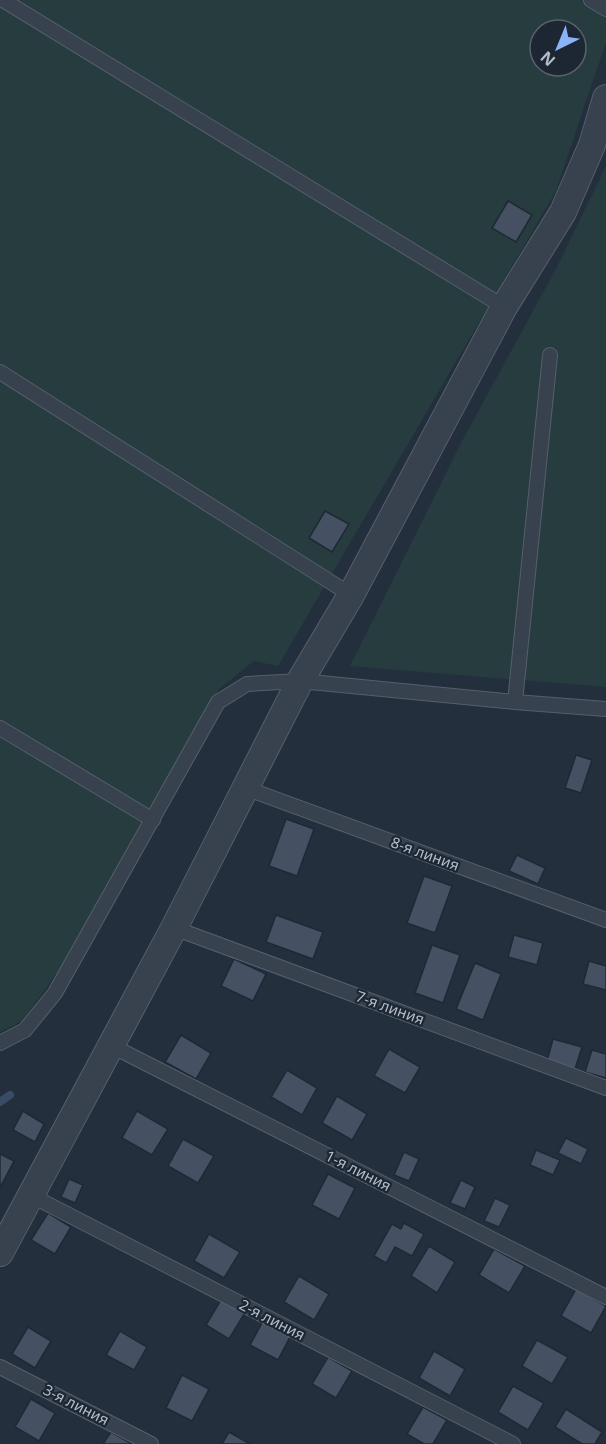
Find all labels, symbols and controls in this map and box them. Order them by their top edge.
north arrow [528,18,588,78]
text: N [536,46,560,71]
street label: 8-я линия [388,831,462,875]
street label: 7-я линия [353,985,427,1029]
street label: 1-я линия [322,1145,395,1195]
street label: 2-я линия [236,1294,309,1344]
street label: 3-я линия [40,1379,113,1429]

